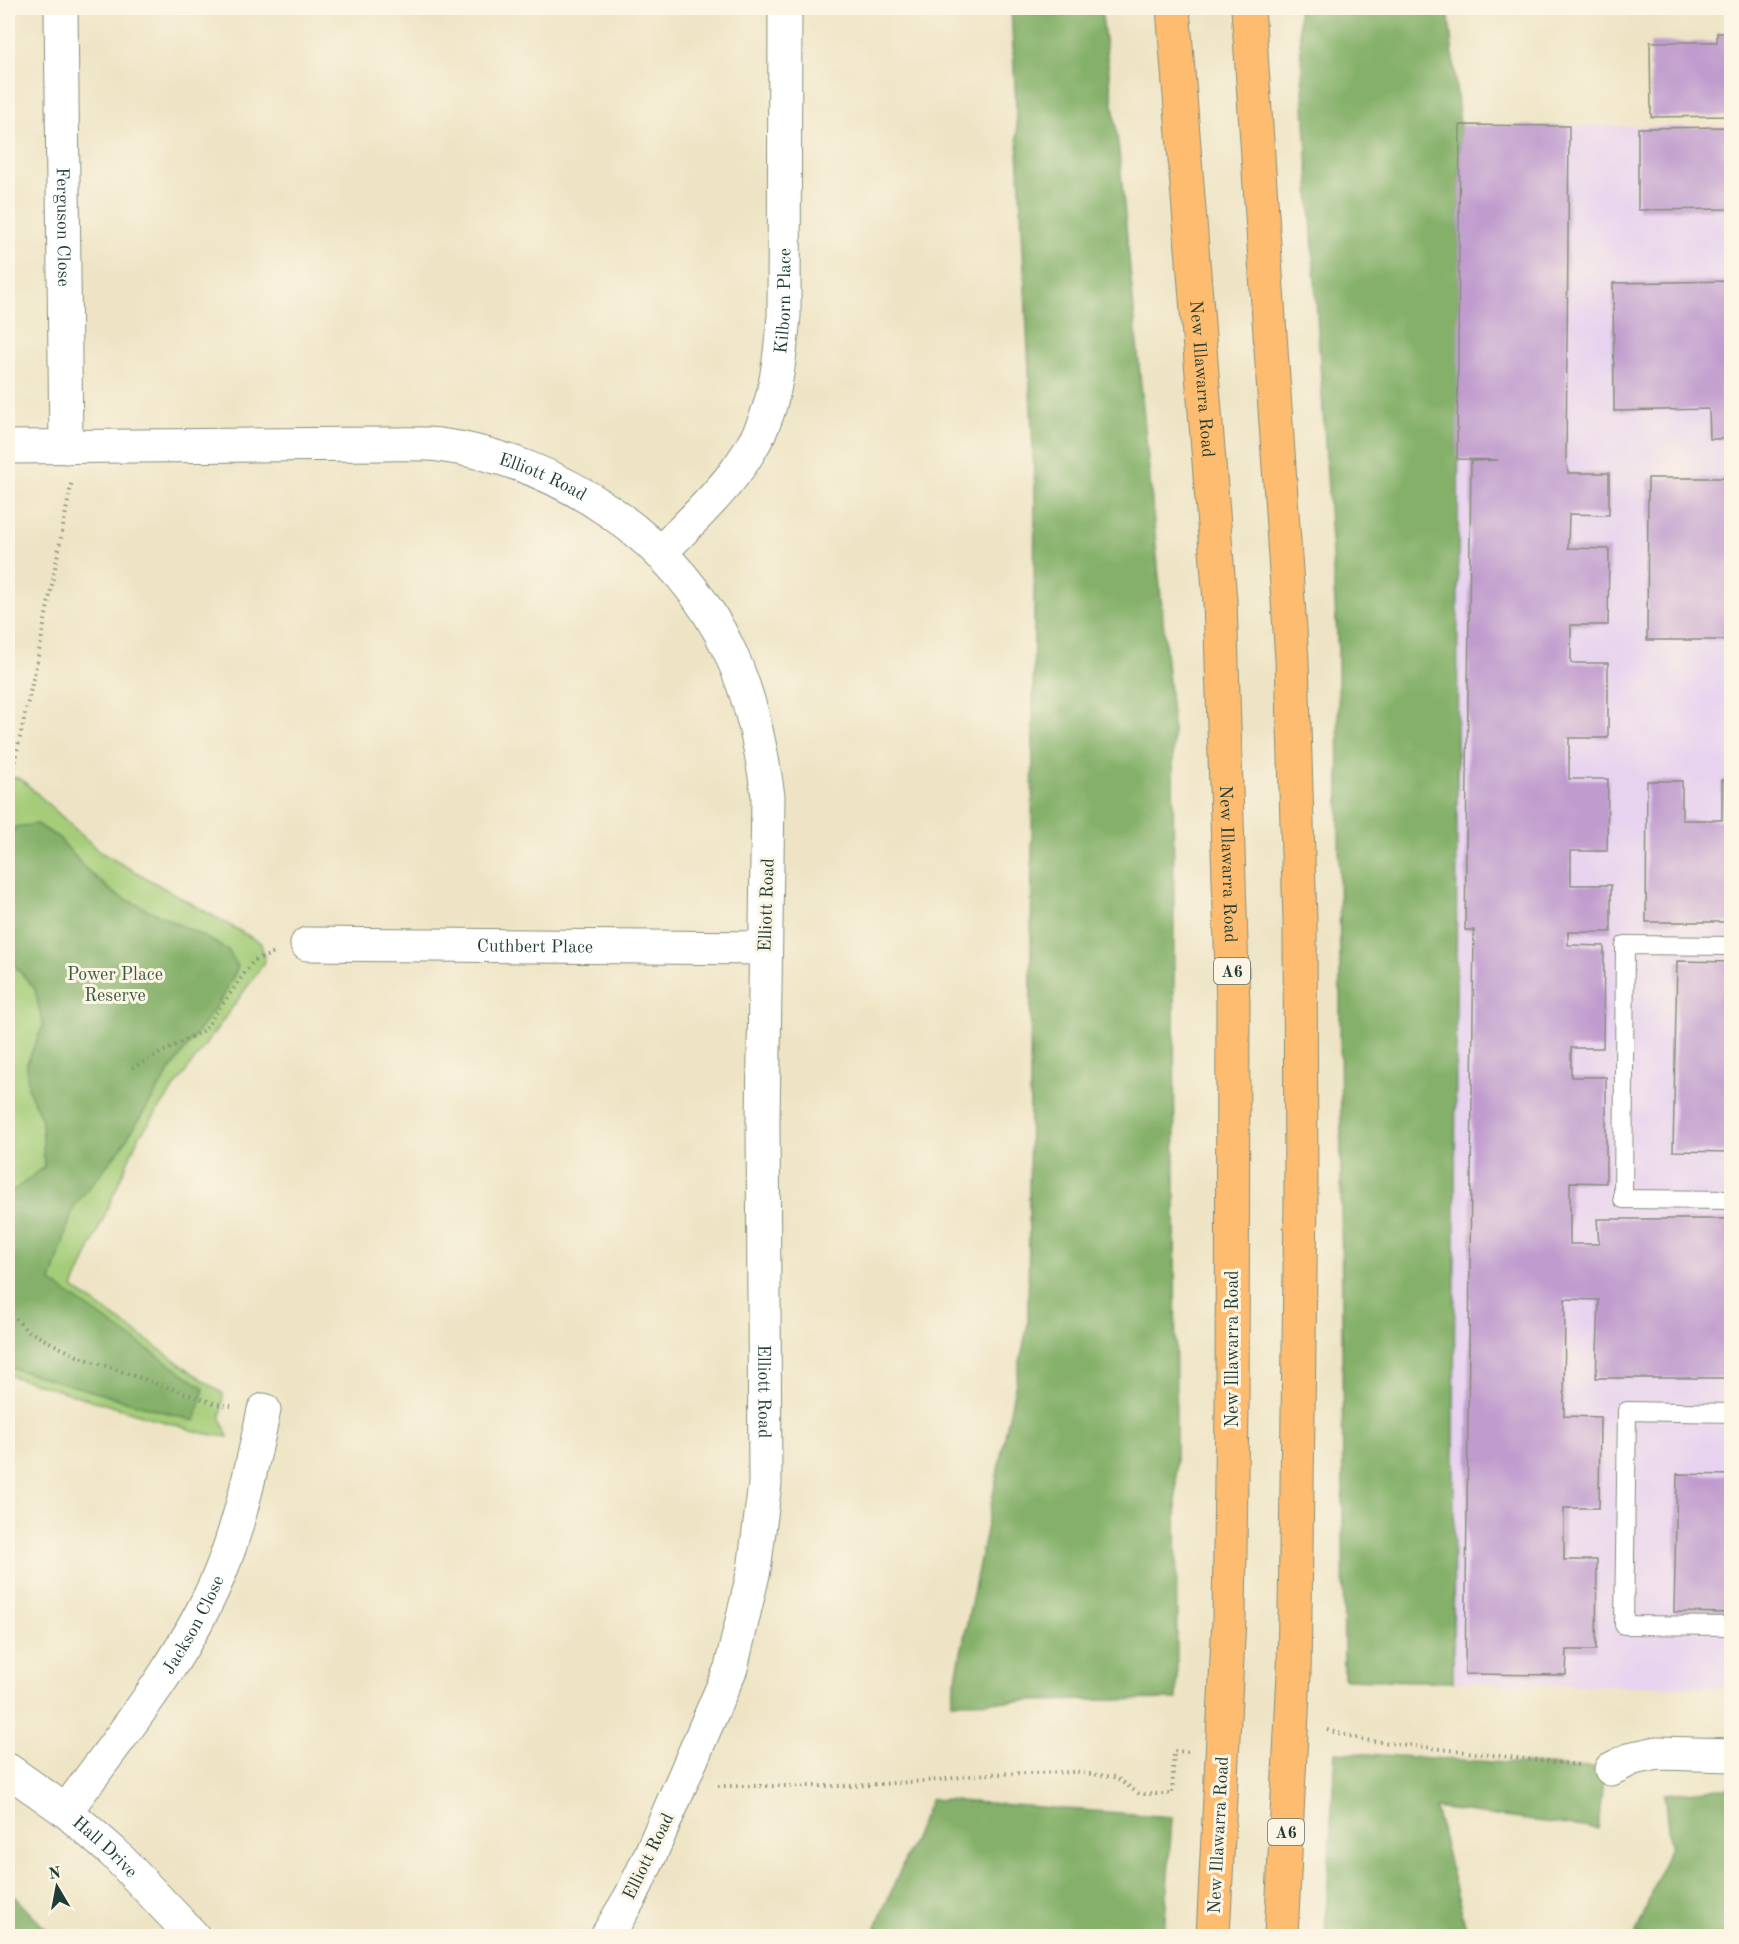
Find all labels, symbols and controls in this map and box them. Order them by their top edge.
street label: Ferguson Close [53,167,72,287]
street label: Kilborn Place [772,248,794,355]
street label: New Illawarra Road [1186,300,1217,458]
street label: Elliott Road [497,450,589,504]
street label: New Illawarra Road [1216,785,1239,943]
street label: Elliott Road [756,858,778,952]
street label: Cuthbert Place [477,937,593,957]
road number: A6 [1214,958,1250,984]
park label: Power Place Reserve [67,966,163,1005]
street label: New Illawarra Road [1224,1270,1242,1428]
street label: Elliott Road [754,1344,773,1438]
street label: Jackson Close [160,1573,228,1678]
street label: New Illawarra Road [1206,1756,1232,1914]
street label: Elliott Road [620,1810,678,1902]
street label: Hall Drive [69,1813,140,1881]
road number: A6 [1268,1819,1304,1845]
north arrow [27,1857,87,1917]
text: N [47,1865,63,1883]

